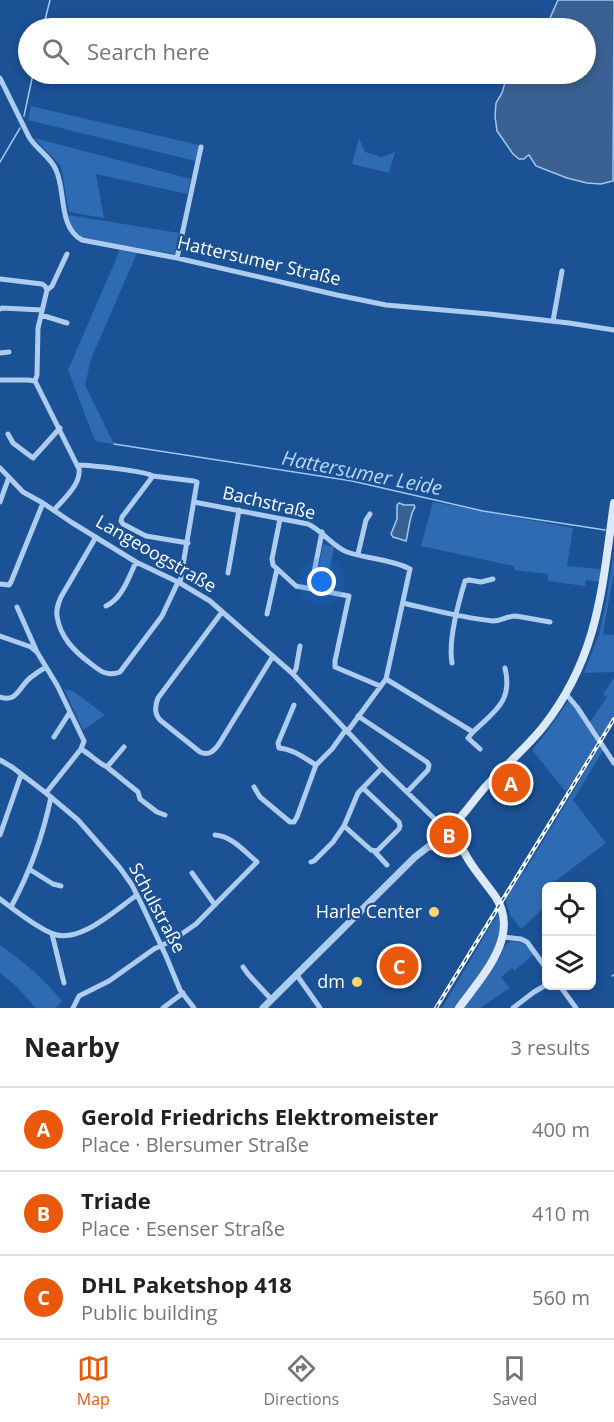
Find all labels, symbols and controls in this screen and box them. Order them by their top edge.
search box [18,18,596,84]
icon: search [39,35,72,68]
text: Search here [87,36,210,66]
street label: Hattersumer Straße [175,230,343,290]
water label: Hattersumer Leide [280,444,445,501]
street label: Bachstraße [220,480,318,524]
street label: Langeoogstraße [92,509,221,597]
your location [307,567,336,596]
pin: A [492,760,530,806]
pin: B [430,812,468,858]
street label: Schulstraße [124,858,192,957]
map controls [542,882,596,990]
button: locate [542,882,596,936]
place label: Harle Center [316,899,423,923]
marker: Harle Center [427,905,441,919]
button: layers [542,936,596,990]
pin: C [380,944,418,988]
place label: dm [317,969,345,993]
marker: dm [350,975,364,989]
text: Nearby [24,1029,119,1065]
text: 3 results [510,1034,590,1061]
text: Gerold Friedrichs Elektromeister [81,1101,438,1131]
text: A [37,1116,50,1143]
text: 400 m [532,1116,590,1143]
text: Place · Blersumer Straße [81,1131,309,1158]
text: Triade [81,1185,151,1215]
text: B [37,1200,50,1227]
text: 410 m [532,1200,590,1227]
text: Place · Esenser Straße [81,1215,285,1242]
text: DHL Paketshop 418 [81,1269,292,1299]
text: C [37,1284,50,1311]
text: 560 m [532,1284,590,1311]
text: Public building [81,1299,217,1326]
tab: Map [77,1352,110,1410]
tab: Directions [263,1352,339,1410]
tab: Saved [493,1352,537,1410]

